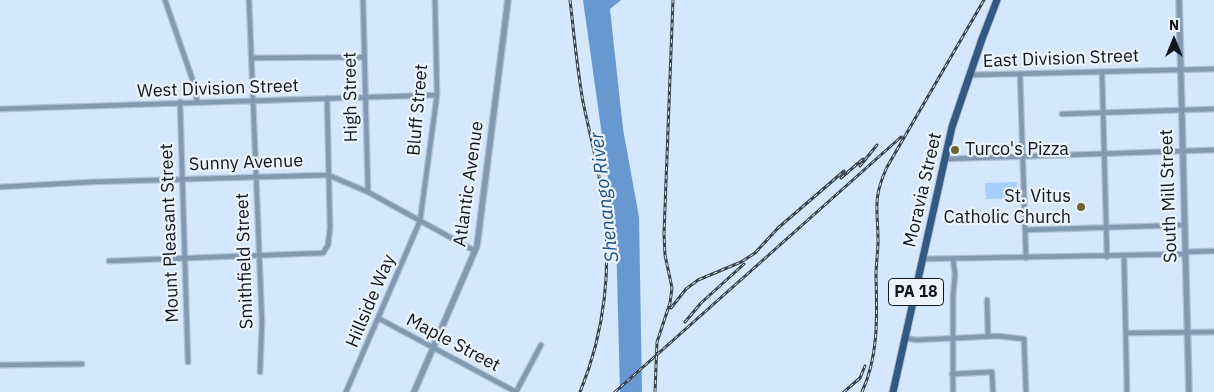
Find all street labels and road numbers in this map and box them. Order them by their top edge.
street label: East Division Street [982,45,1140,73]
street label: High Street [339,52,363,142]
street label: Bluff Street [403,63,433,157]
street label: West Division Street [137,75,299,103]
street label: Atlantic Avenue [449,120,489,248]
street label: South Mill Street [1156,129,1182,263]
street label: Moravia Street [899,130,947,250]
street label: Mount Pleasant Street [156,143,184,323]
street label: Sunny Avenue [188,150,304,176]
street label: Smithfield Street [232,193,258,329]
street label: Hillside Way [342,251,400,351]
road number: PA 18 [888,278,944,306]
street label: Maple Street [402,309,504,377]

